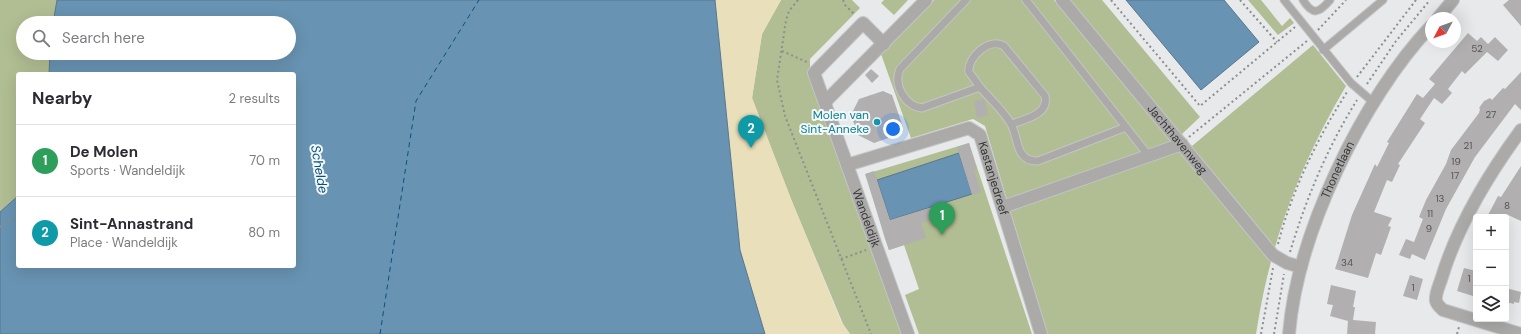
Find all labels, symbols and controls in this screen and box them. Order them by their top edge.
north arrow [1425,12,1461,48]
search box [16,16,296,60]
icon: search [30,27,52,49]
text: Search here [62,28,145,48]
house number: 52 [1471,42,1483,55]
text: Nearby [32,87,92,109]
text: 2 results [229,90,280,107]
street label: Jachthavenweg [1144,101,1211,178]
place label: Molen van Sint-Anneke [800,107,869,137]
house number: 27 [1486,108,1496,121]
pin: 2 [738,115,764,148]
marker: Molen van Sint-Anneke [872,117,882,127]
your location [883,119,903,139]
street label: Thonetlaan [1317,138,1358,201]
house number: 21 [1464,139,1472,152]
street label: Kastanjedreef [974,140,1012,217]
text: De Molen [70,142,138,162]
water label: Schelde [307,144,332,194]
text: 1 [43,152,47,169]
text: 70 m [249,152,280,169]
house number: 19 [1451,155,1461,168]
text: Sports · Wandeldijk [70,162,185,179]
house number: 17 [1451,169,1459,182]
street label: Wandeldijk [848,187,884,250]
house number: 13 [1435,192,1445,205]
house number: 8 [1504,199,1510,212]
pin: 1 [929,202,955,235]
house number: 11 [1427,207,1433,220]
text: Sint-Annastrand [70,214,193,234]
map controls [1473,214,1509,322]
button: + [1473,214,1509,250]
house number: 9 [1426,222,1432,235]
text: 2 [41,224,49,241]
text: 80 m [248,224,280,241]
text: Place · Wandeldijk [70,234,178,251]
button: − [1473,250,1509,286]
house number: 34 [1341,256,1353,269]
house number: 1 [1467,272,1471,285]
house number: 1 [1411,281,1415,294]
button: layers [1473,286,1509,322]

